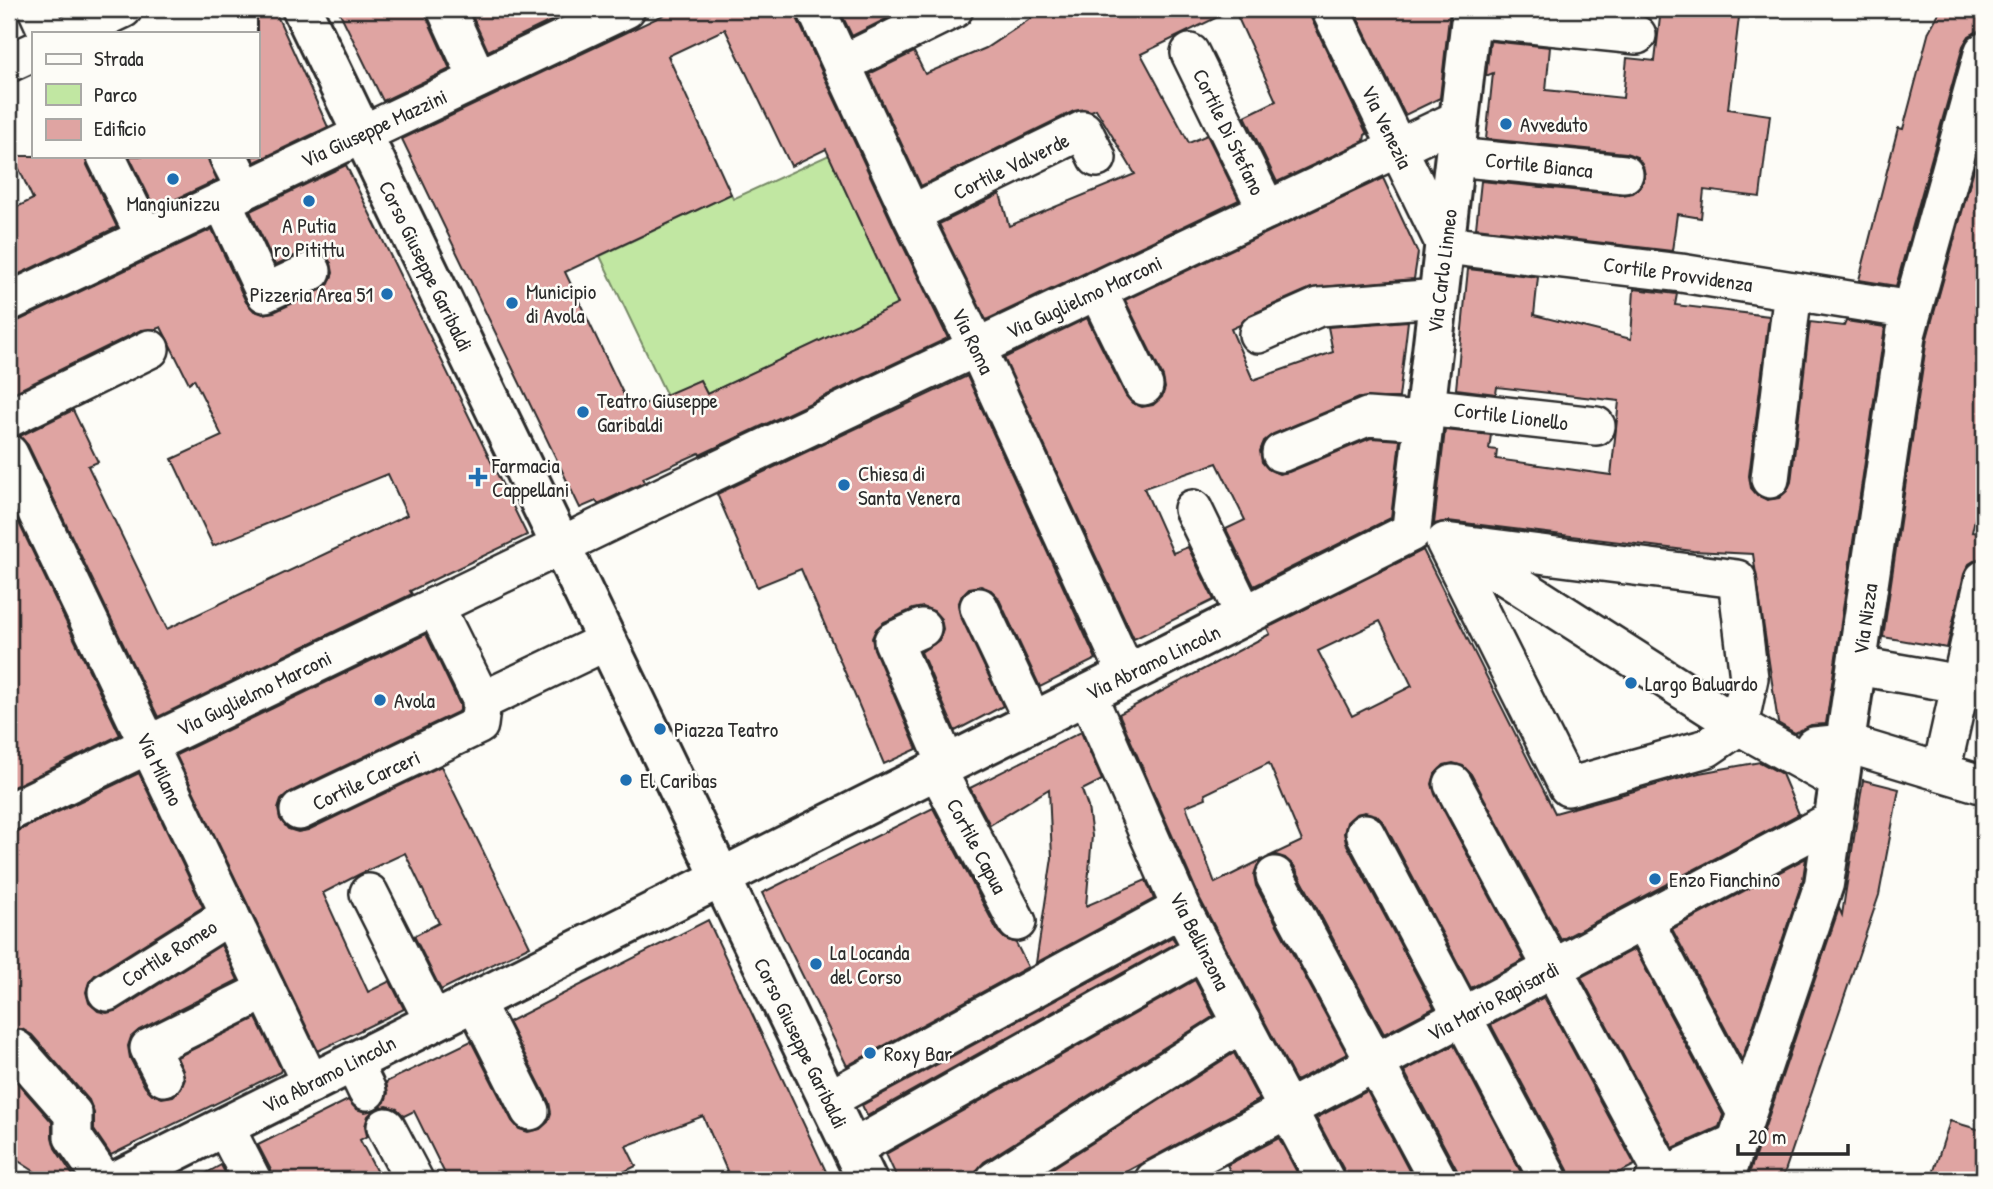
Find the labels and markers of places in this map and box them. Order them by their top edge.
place label: Avveduto [1520,110,1588,139]
marker: Avveduto [1498,116,1514,132]
marker: Mangiunizzu [165,171,181,187]
place label: Mangiunizzu [126,189,220,218]
marker: A Putia ro Pitittu [301,193,317,209]
place label: A Putia ro Pitittu [274,211,345,264]
place label: Municipio di Avola [526,277,596,330]
place label: Pizzeria Area 51 [250,280,373,309]
marker: Pizzeria Area 51 [379,286,395,302]
marker: Municipio di Avola [504,295,520,311]
place label: Teatro Giuseppe Garibaldi [597,386,718,439]
marker: Teatro Giuseppe Garibaldi [575,404,591,420]
place label: Farmacia Cappellani [491,451,570,504]
place label: Chiesa di Santa Venera [858,459,960,512]
marker: Farmacia Cappellani [470,469,486,485]
marker: Chiesa di Santa Venera [836,477,852,493]
place label: Largo Baluardo [1645,669,1758,698]
marker: Largo Baluardo [1623,675,1639,691]
place label: Avola [394,686,435,715]
marker: Avola [372,692,388,708]
place label: Piazza Teatro [674,715,778,744]
marker: Piazza Teatro [652,721,668,737]
place label: El Caribas [640,766,717,795]
marker: El Caribas [618,772,634,788]
place label: Enzo Fianchino [1669,865,1780,894]
marker: Enzo Fianchino [1647,871,1663,887]
place label: La Locanda del Corso [830,938,909,991]
marker: La Locanda del Corso [808,956,824,972]
place label: Roxy Bar [884,1039,952,1068]
marker: Roxy Bar [862,1045,878,1061]

